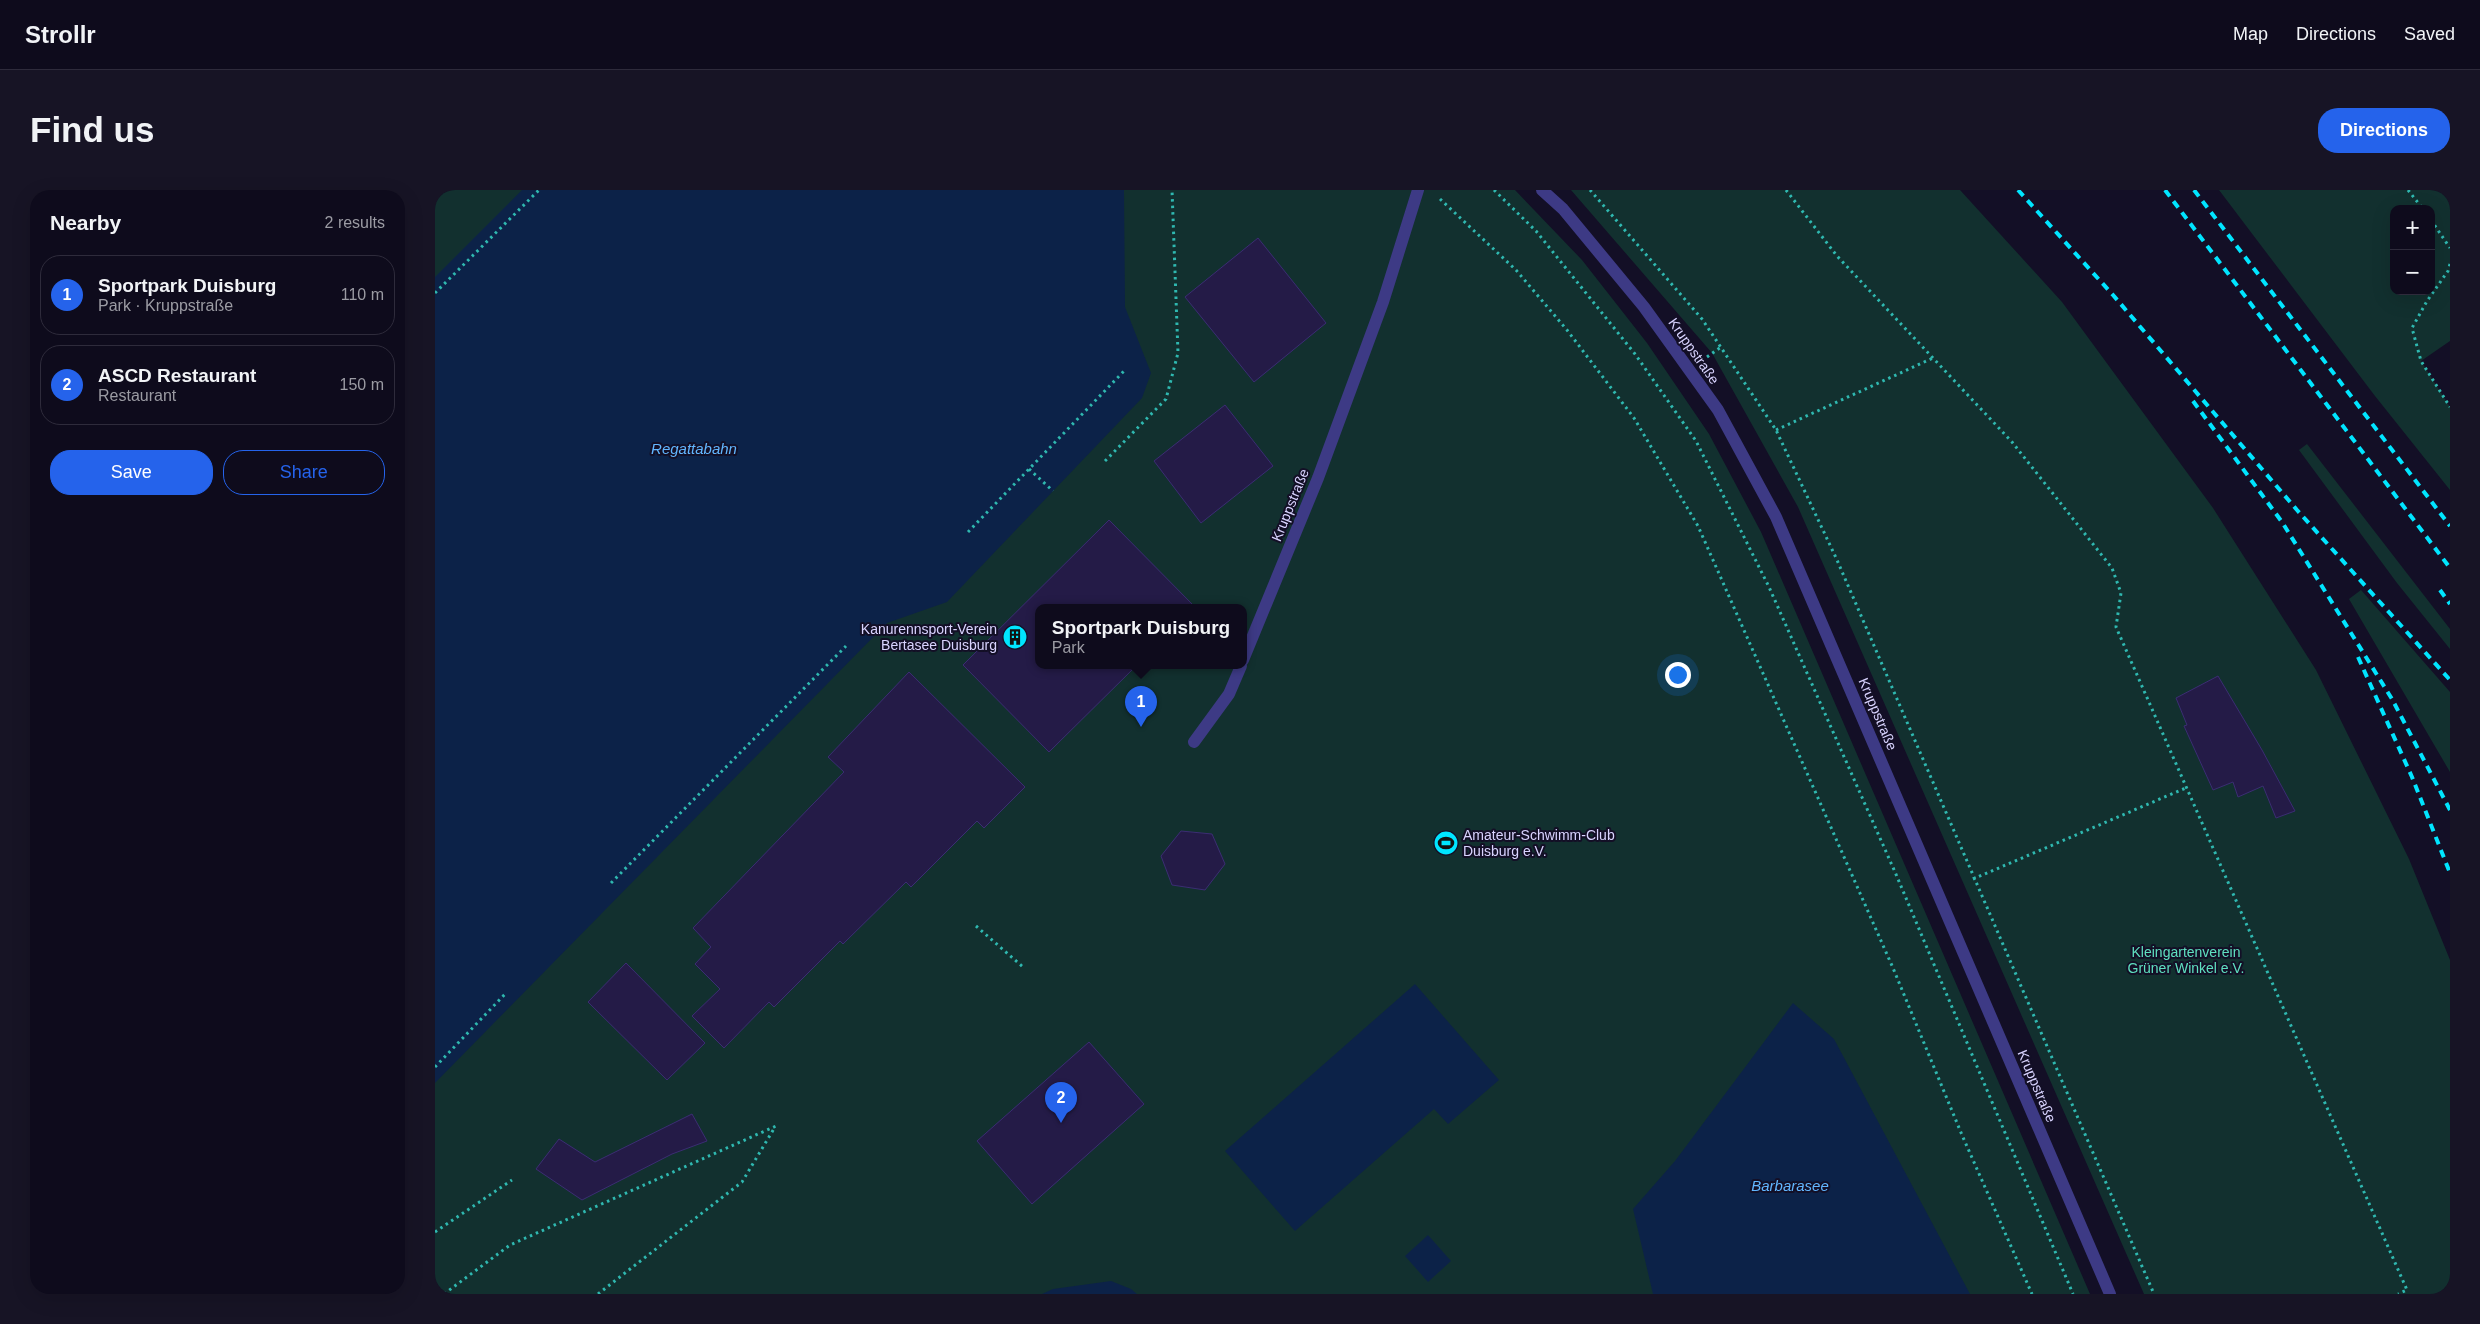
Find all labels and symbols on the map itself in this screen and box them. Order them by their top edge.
street label: Kruppstraße [1665,315,1723,387]
water label: Regattabahn [651,440,737,457]
street label: Kruppstraße [1268,466,1312,544]
place label: Kanurennsport-Verein Bertasee Duisburg [861,621,997,653]
building icon: Kanurennsport-Verein Bertasee Duisburg [1002,624,1028,650]
your location [1665,662,1691,688]
street label: Kruppstraße [1856,675,1900,753]
pin: 1 [1125,686,1157,727]
place label: Amateur-Schwimm-Club Duisburg e.V. [1463,827,1615,859]
sports icon: Amateur-Schwimm-Club Duisburg e.V. [1433,830,1459,856]
park label: Kleingartenverein Grüner Winkel e.V. [2128,944,2244,976]
street label: Kruppstraße [2015,1047,2059,1125]
pin: 2 [1045,1082,1077,1123]
water label: Barbarasee [1751,1177,1829,1194]

